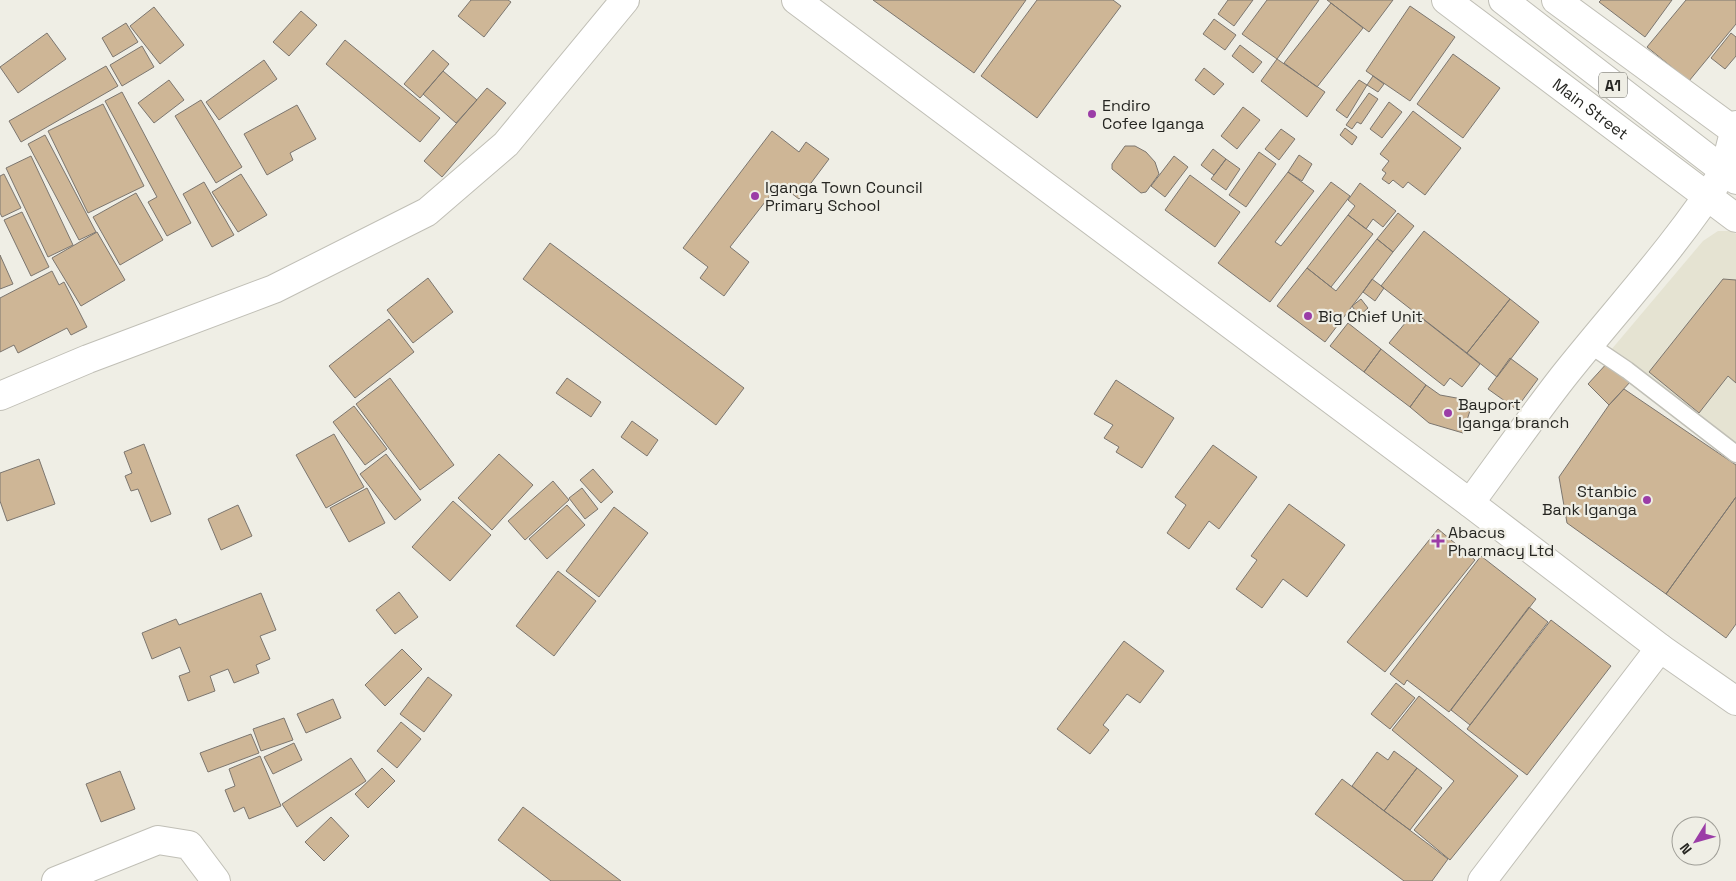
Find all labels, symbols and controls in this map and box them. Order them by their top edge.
road number: A1 [1599,72,1627,98]
street label: Main Street [1548,73,1633,144]
place label: Endiro Cofee Iganga [1102,95,1204,134]
marker: Endiro Cofee Iganga [1086,108,1098,120]
place label: Iganga Town Council Primary School [765,177,923,216]
marker: Iganga Town Council Primary School [749,190,761,202]
place label: Big Chief Unit [1318,306,1423,327]
marker: Big Chief Unit [1302,310,1314,322]
place label: Bayport Iganga branch [1458,394,1569,433]
marker: Bayport Iganga branch [1442,407,1454,419]
place label: Stanbic Bank Iganga [1542,481,1637,520]
marker: Stanbic Bank Iganga [1641,494,1653,506]
place label: Abacus Pharmacy Ltd [1448,522,1554,561]
marker: Abacus Pharmacy Ltd [1432,535,1444,547]
north arrow [1671,816,1721,866]
text: N [1676,840,1696,858]

